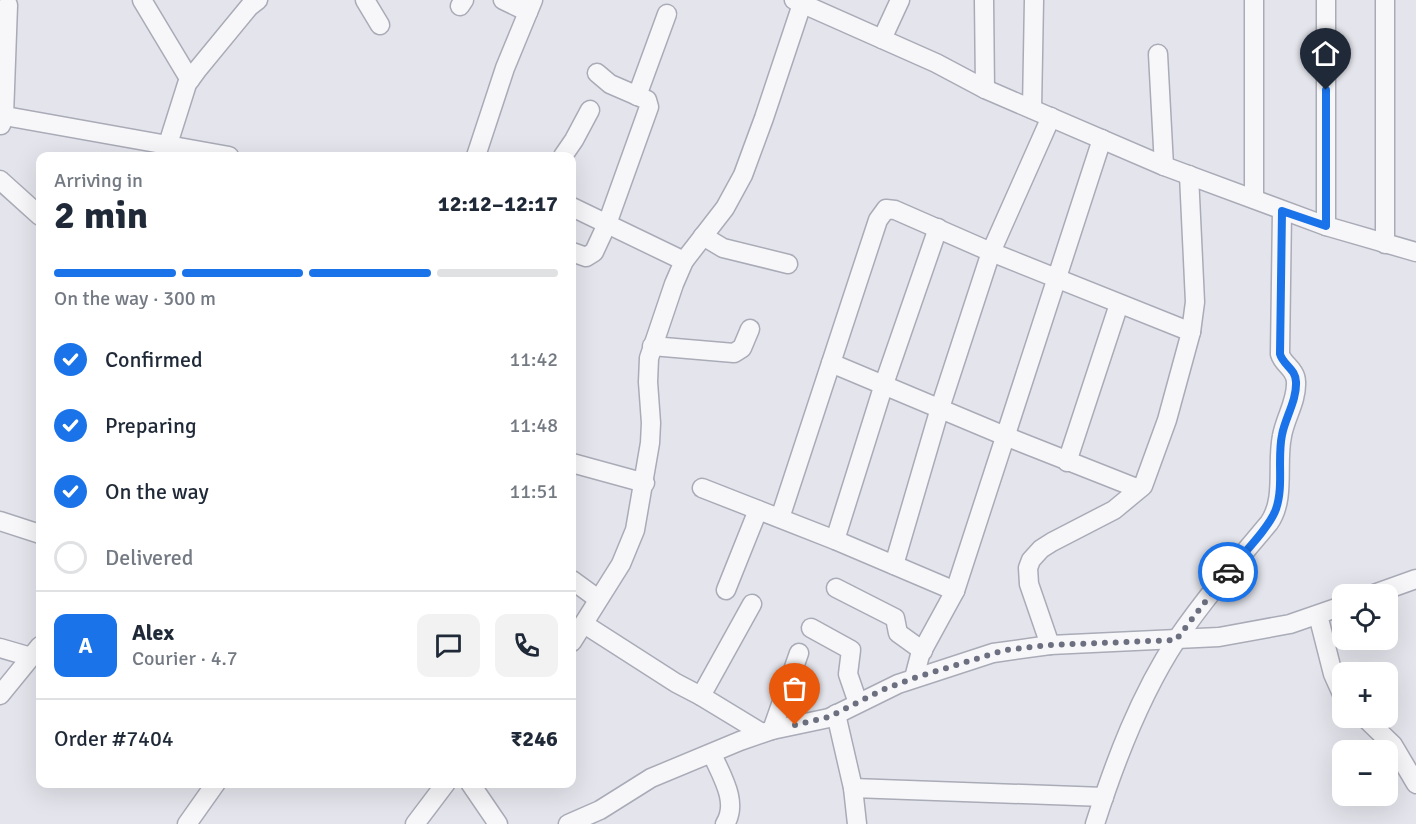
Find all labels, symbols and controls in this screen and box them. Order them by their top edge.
pin [1300,28,1351,90]
icon: home [1309,37,1342,70]
text: Arriving in [54,168,143,193]
text: 12:12–12:17 [438,190,558,217]
text: 2 min [54,191,148,239]
text: On the way · 300 m [54,286,216,311]
icon: check [54,343,87,376]
text: Confirmed [105,346,203,373]
text: 11:42 [509,347,558,372]
icon: check [54,409,87,442]
text: Preparing [105,412,197,439]
text: 11:48 [509,413,558,438]
icon: check [54,475,87,508]
text: On the way [105,478,209,505]
text: 11:51 [509,479,558,504]
courier [1198,542,1258,602]
text: Delivered [105,544,193,571]
icon: car [1212,556,1245,589]
map controls [1332,584,1398,806]
button: locate [1332,584,1398,650]
button: chat [417,614,480,677]
button: phone [495,614,558,677]
text: Alex [132,619,174,646]
text: A [78,632,93,659]
text: Courier · 4.7 [132,646,238,671]
button: + [1332,662,1398,728]
pin [769,663,820,725]
icon: bag [778,672,811,705]
text: Order #7404 [54,725,174,752]
text: ₹246 [510,725,558,752]
button: − [1332,740,1398,806]

